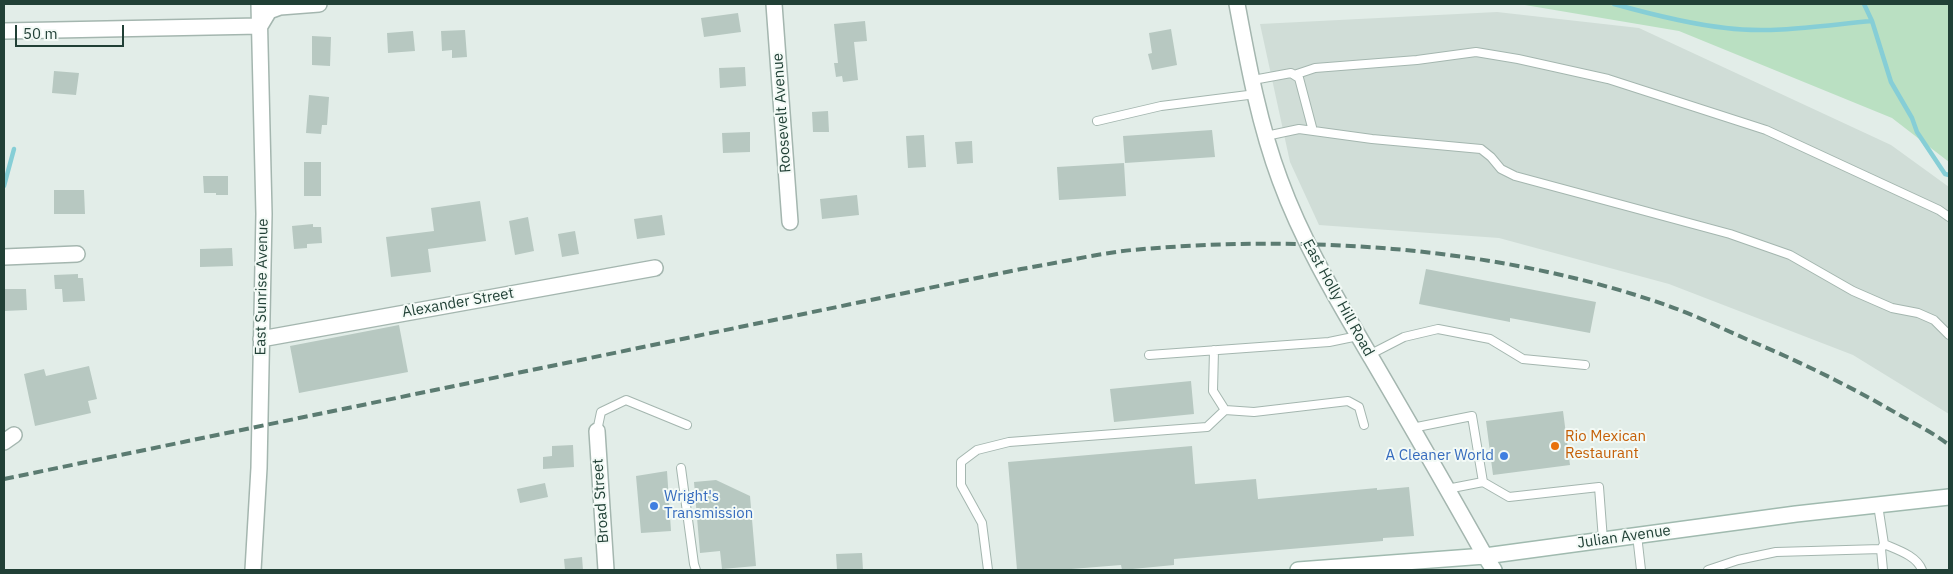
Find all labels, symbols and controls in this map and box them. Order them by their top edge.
scale bar [18,15,126,47]
text: 50 m [23,24,58,43]
street label: Roosevelt Avenue [769,53,795,173]
street label: East Sunrise Avenue [252,218,272,356]
street label: East Holly Hill Road [1298,236,1378,360]
street label: Alexander Street [401,284,515,322]
place label: Rio Mexican Restaurant [1565,428,1646,463]
marker: Rio Mexican Restaurant [1549,440,1561,452]
place label: A Cleaner World [1386,447,1494,465]
marker: A Cleaner World [1498,450,1510,462]
street label: Broad Street [589,458,613,544]
place label: Wright's Transmission [664,488,753,523]
marker: Wright's Transmission [648,500,660,512]
street label: Julian Avenue [1576,522,1672,552]

